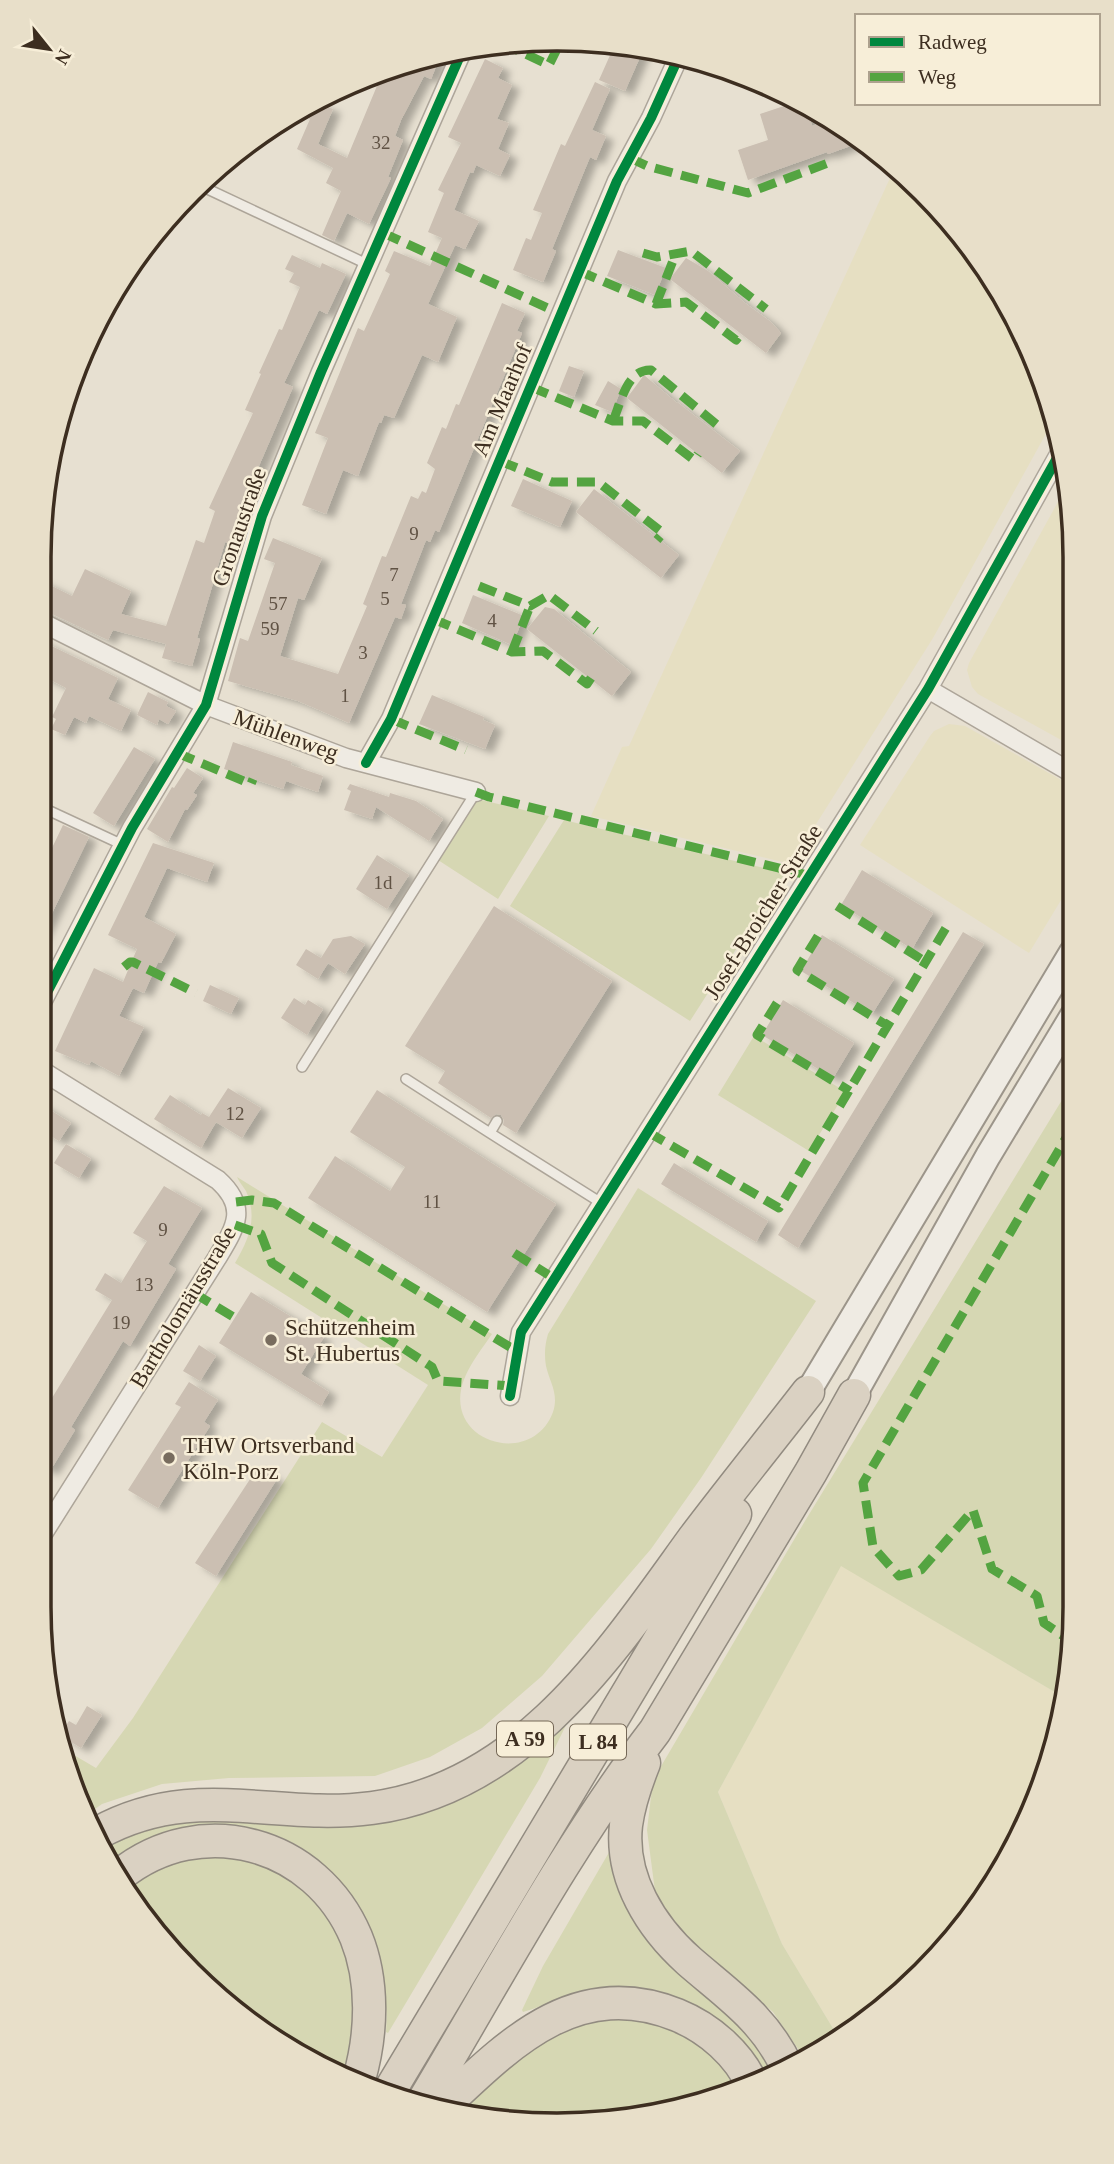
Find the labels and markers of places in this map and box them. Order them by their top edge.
place label: Schützenheim St. Hubertus [285,1315,415,1366]
marker: Schützenheim St. Hubertus [263,1332,279,1348]
place label: THW Ortsverband Köln-Porz [183,1433,355,1484]
marker: THW Ortsverband Köln-Porz [161,1450,177,1466]

